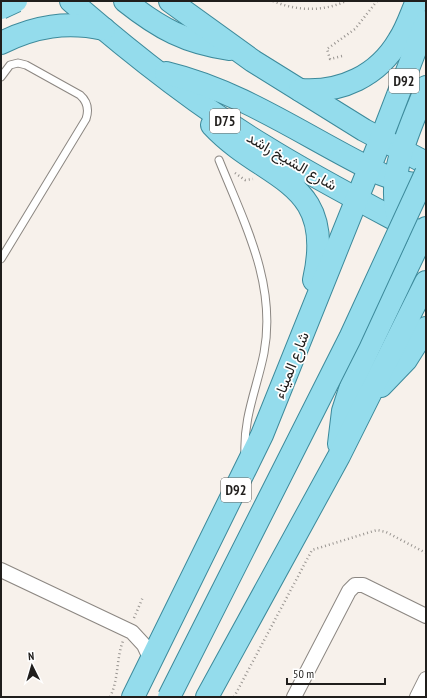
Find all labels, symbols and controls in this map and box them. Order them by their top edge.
road number: D92 [389,69,419,93]
road number: D75 [210,109,240,133]
street label: شارع الشيخ راشد [243,128,341,196]
street label: شارع الميناء [269,329,315,402]
road number: D92 [221,478,251,502]
north arrow [12,646,52,686]
text: N [28,649,35,663]
scale bar [287,660,385,686]
text: 50 m [293,666,314,681]

